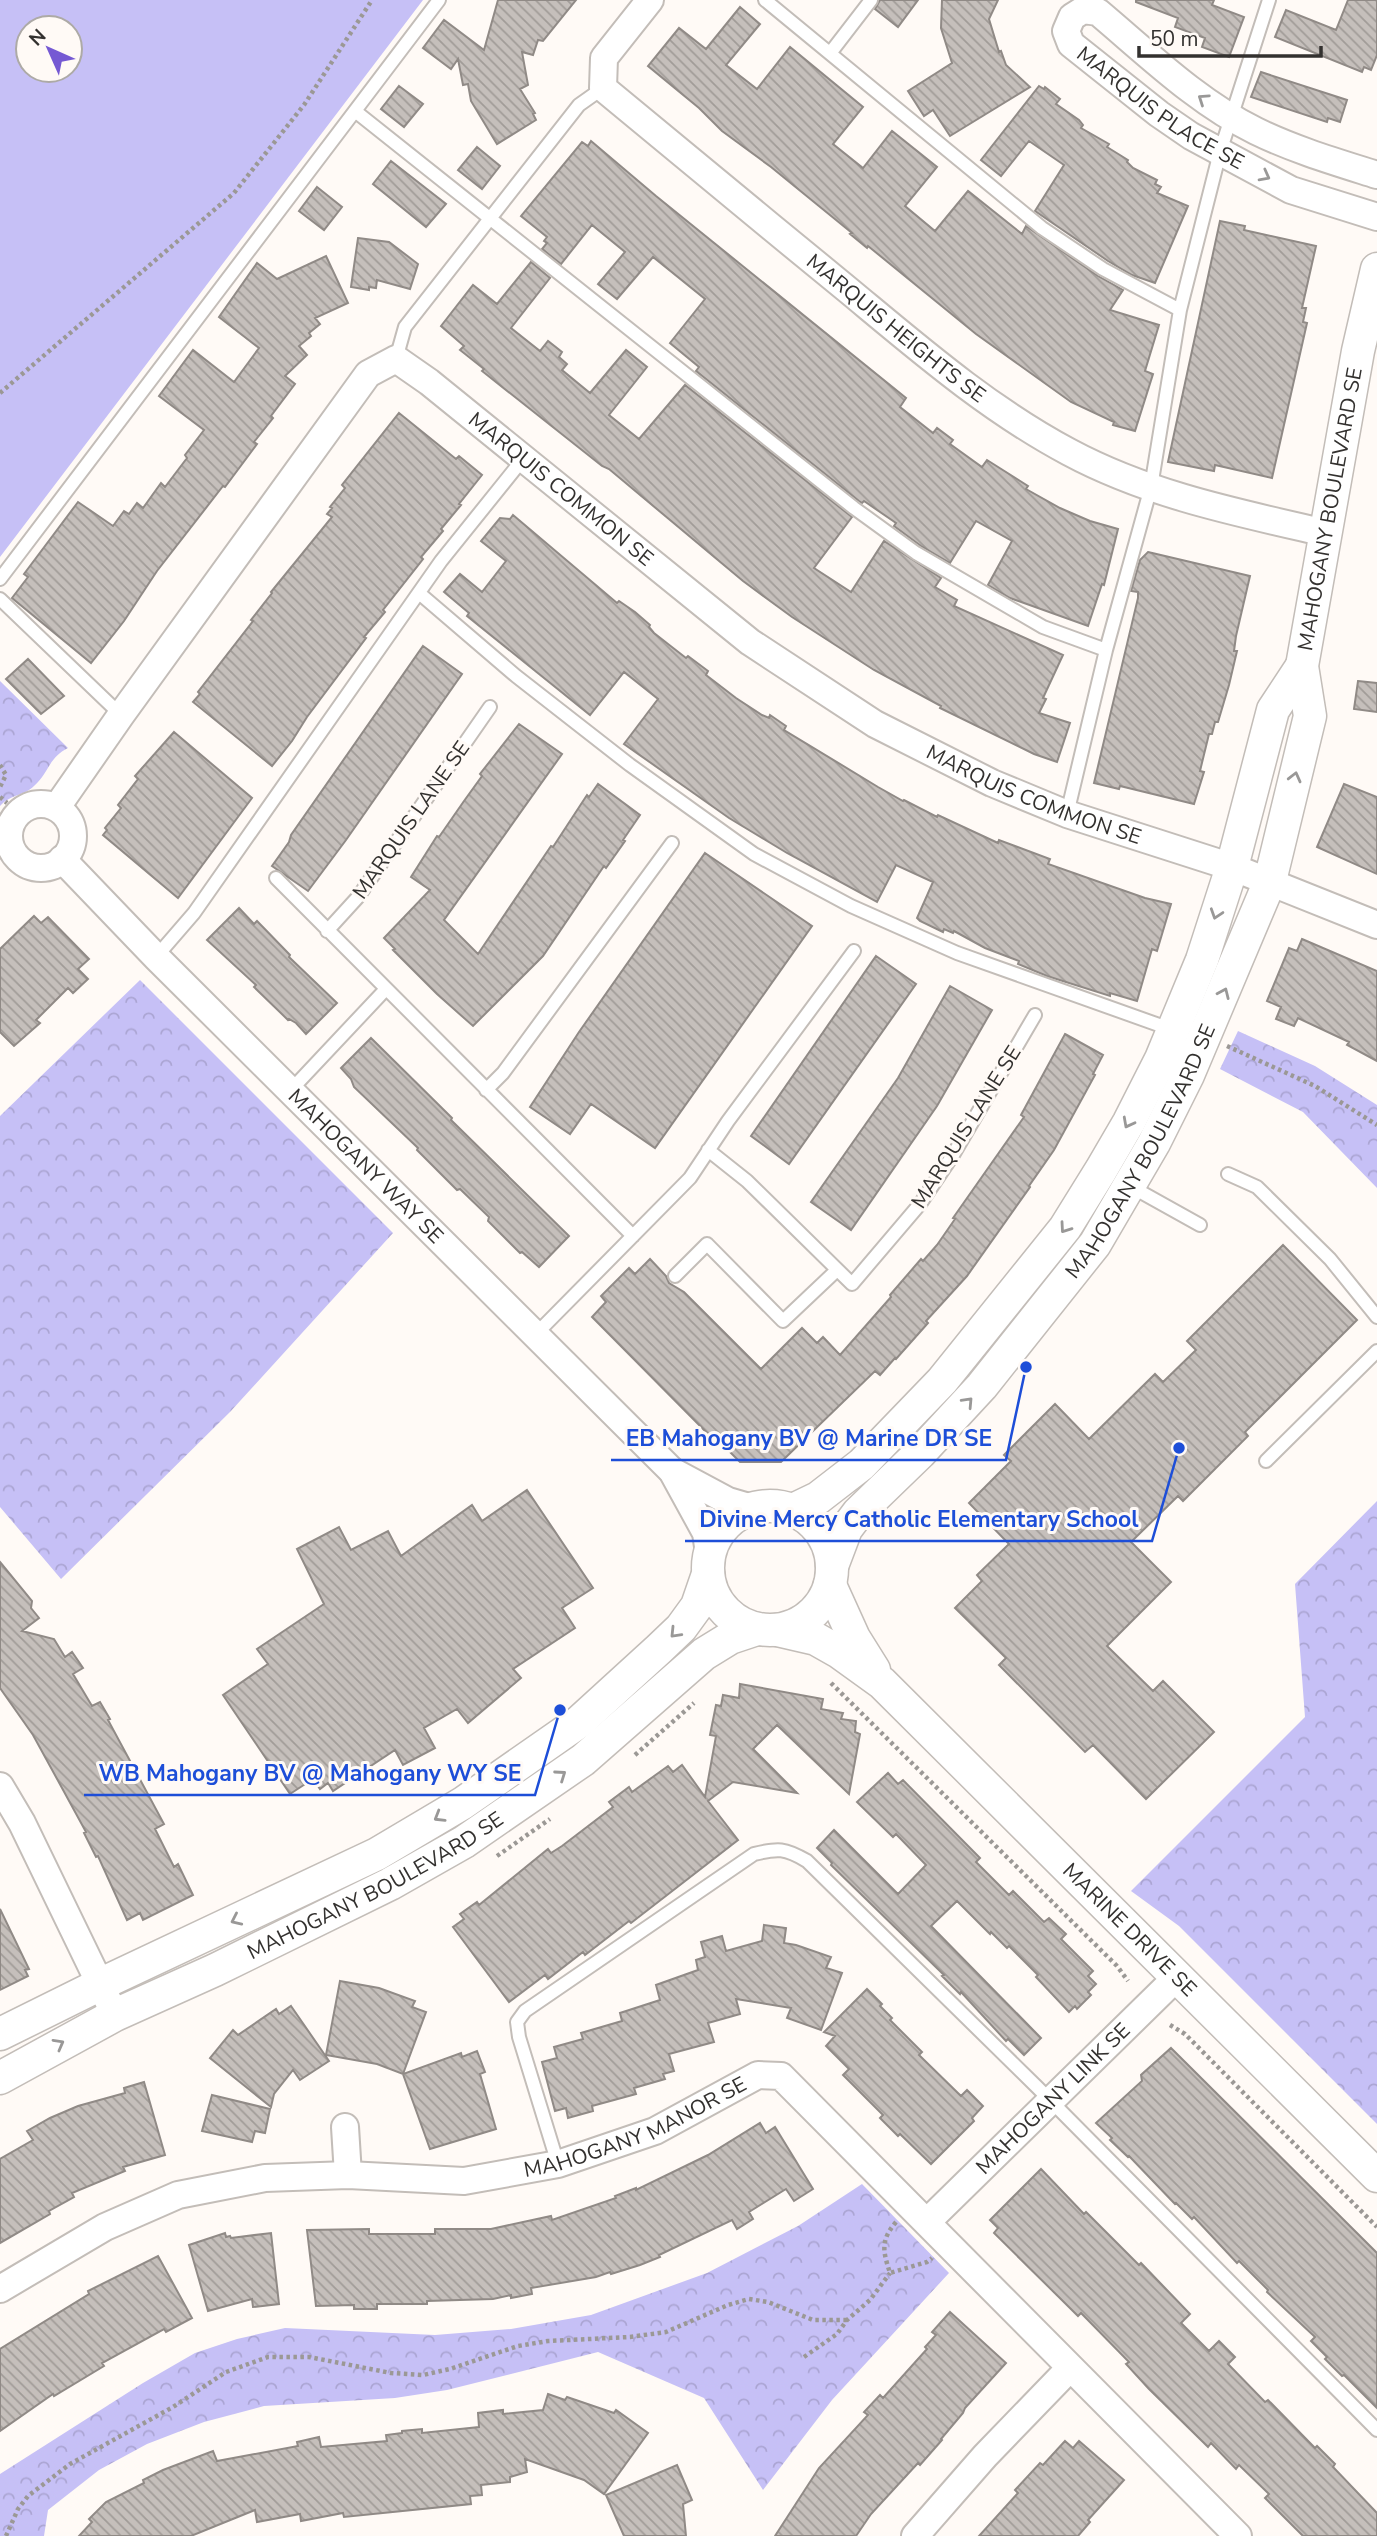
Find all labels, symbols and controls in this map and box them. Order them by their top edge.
north arrow [14,14,84,84]
scale bar [1139,14,1321,58]
text: N [23,23,52,52]
text: 50 m [1150,25,1199,53]
street label: MARQUIS PLACE SE [1071,40,1249,176]
one-way arrow [1198,94,1211,107]
one-way arrow [1257,168,1270,181]
street label: MARQUIS HEIGHTS SE [800,248,991,409]
street label: MAHOGANY BOULEVARD SE [1291,365,1369,653]
street label: MARQUIS COMMON SE [463,406,659,572]
street label: MARQUIS LANE SE [346,735,476,905]
street label: MARQUIS COMMON SE [921,738,1145,851]
one-way arrow [1287,771,1301,783]
one-way arrow [1210,908,1225,920]
one-way arrow [1216,987,1230,1000]
street label: MAHOGANY BOULEVARD SE [1059,1020,1222,1284]
street label: MARQUIS LANE SE [905,1040,1027,1214]
street label: MAHOGANY WAY SE [282,1083,450,1250]
one-way arrow [1123,1116,1136,1129]
one-way arrow [1061,1220,1073,1233]
one-way arrow [959,1397,972,1410]
callout: EB Mahogany BV @ Marine DR SE [611,1416,1006,1460]
text: EB Mahogany BV @ Marine DR SE [626,1423,992,1454]
callout: Divine Mercy Catholic Elementary School [685,1497,1152,1541]
text: Divine Mercy Catholic Elementary School [699,1504,1139,1535]
one-way arrow [671,1624,684,1637]
callout: WB Mahogany BV @ Mahogany WY SE [84,1751,535,1795]
text: WB Mahogany BV @ Mahogany WY SE [98,1758,522,1789]
one-way arrow [553,1771,566,1783]
street label: MAHOGANY BOULEVARD SE [242,1805,509,1966]
one-way arrow [434,1809,447,1822]
street label: MARINE DRIVE SE [1057,1857,1203,2002]
one-way arrow [231,1912,243,1926]
street label: MAHOGANY LINK SE [970,2017,1136,2180]
one-way arrow [52,2039,65,2052]
street label: MAHOGANY MANOR SE [522,2070,751,2184]

